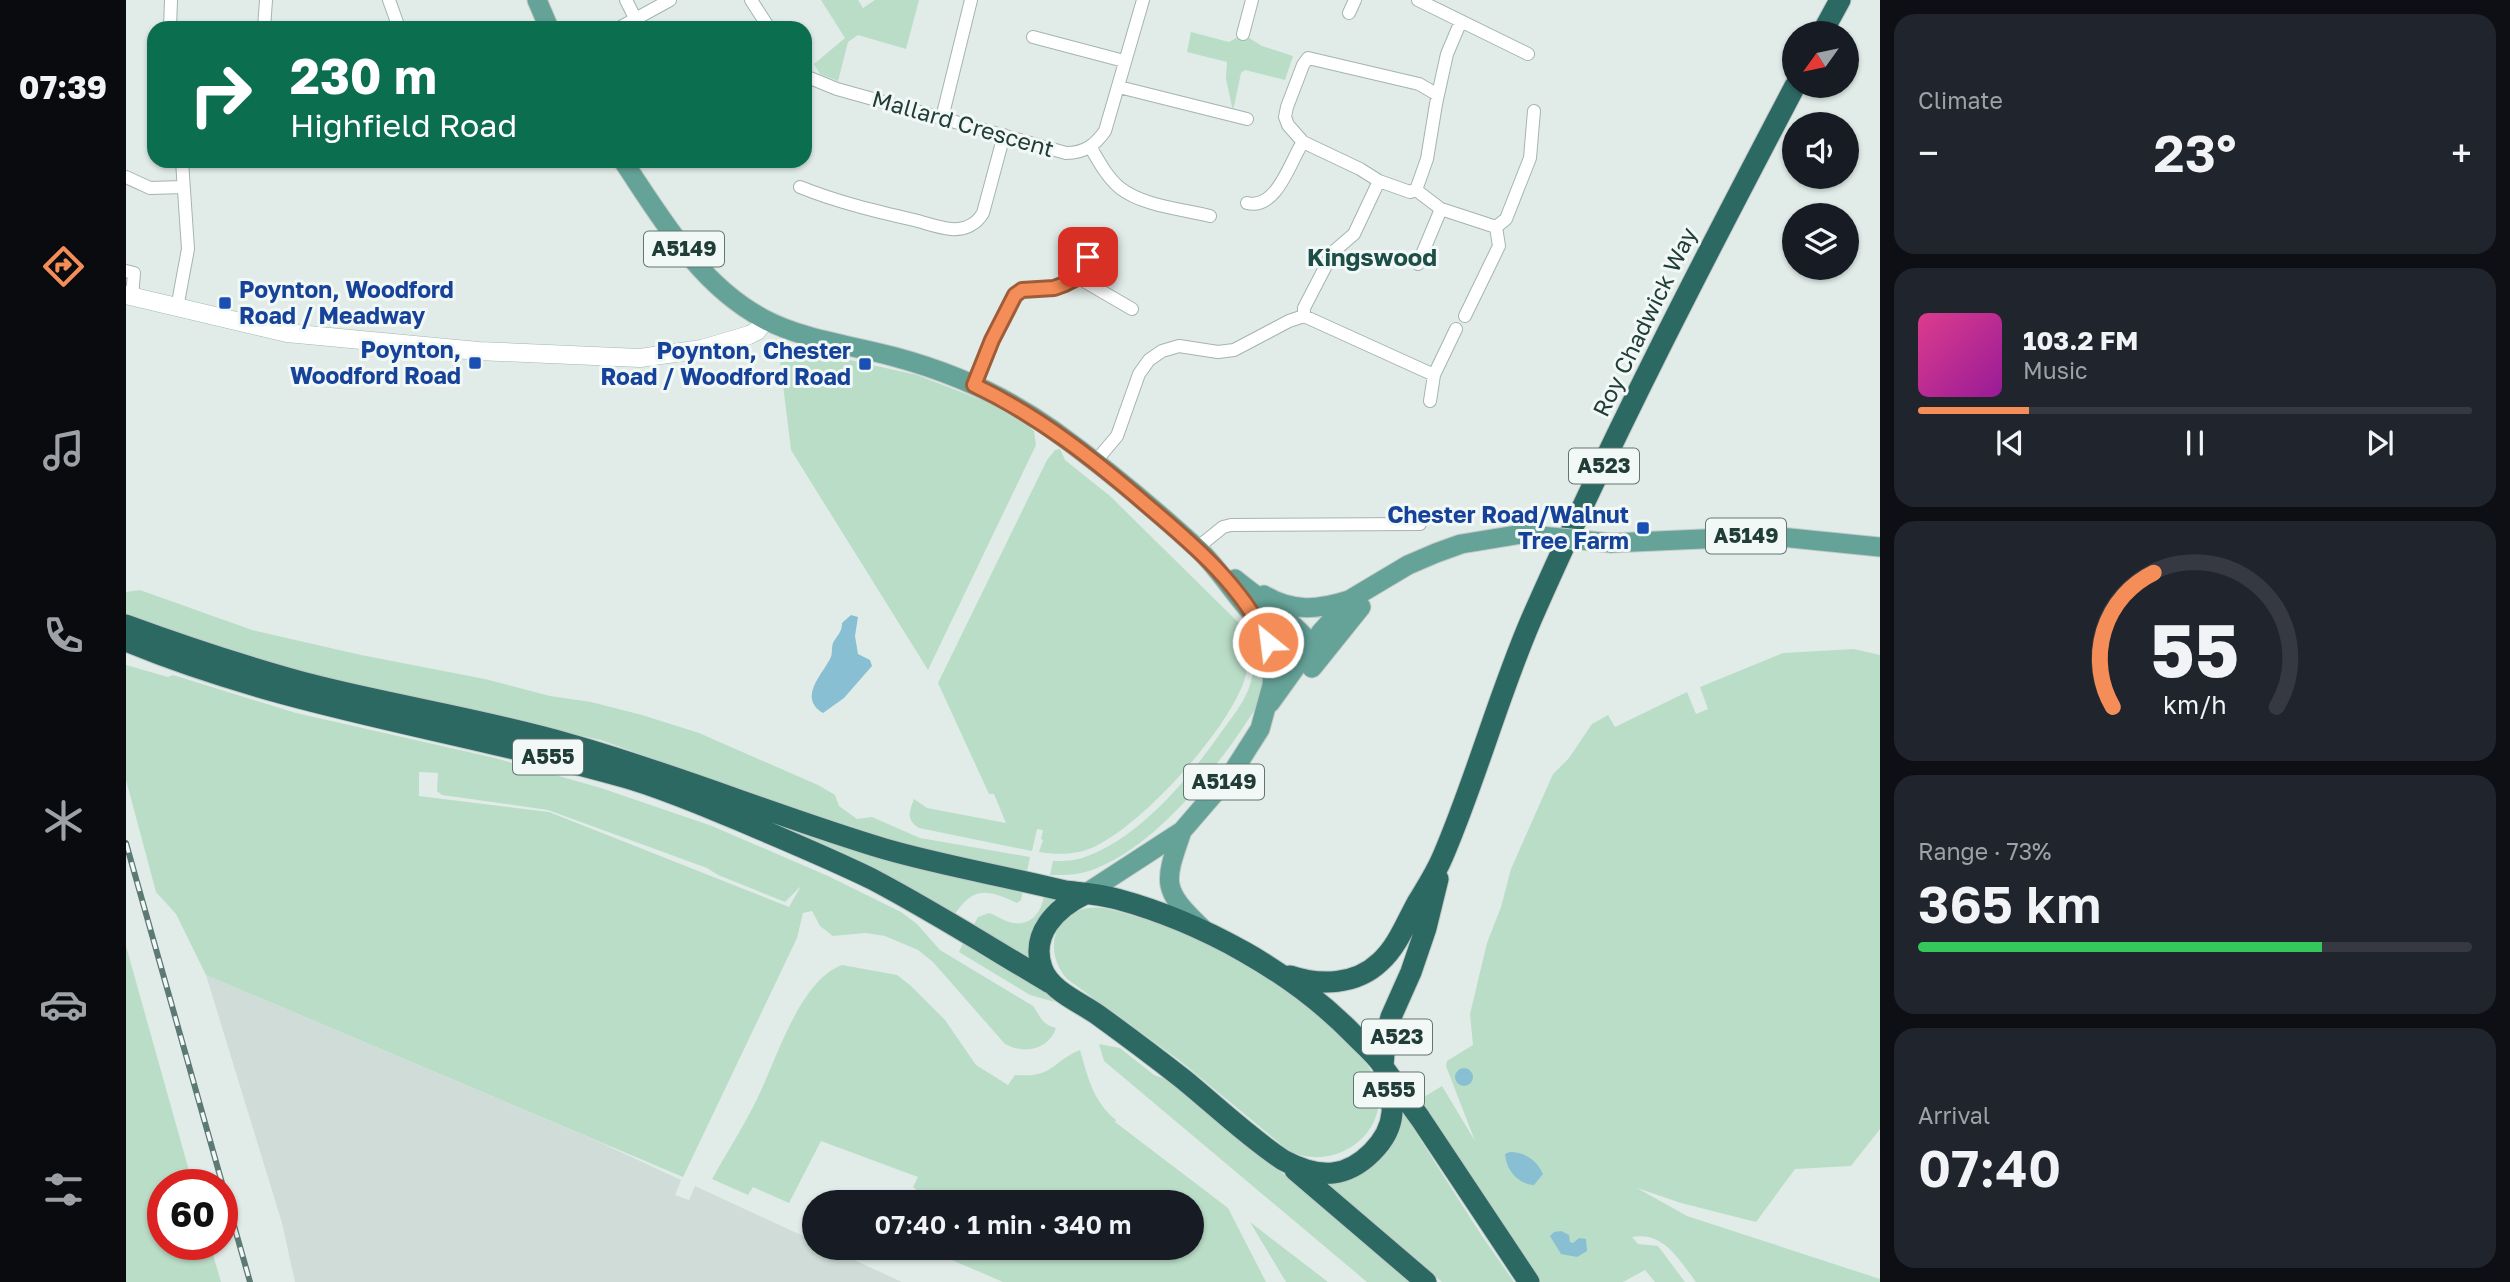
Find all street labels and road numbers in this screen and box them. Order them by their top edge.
street label: Mallard Crescent [869,84,1058,162]
street label: Roy Chadwick Way [1586,222,1702,421]
road number: A5149 [644,232,724,266]
road number: A523 [1569,448,1639,484]
road number: A5149 [1706,518,1786,554]
road number: A555 [513,740,583,774]
road number: A5149 [1184,764,1264,800]
road number: A523 [1362,1020,1432,1054]
road number: A555 [1354,1072,1424,1108]

